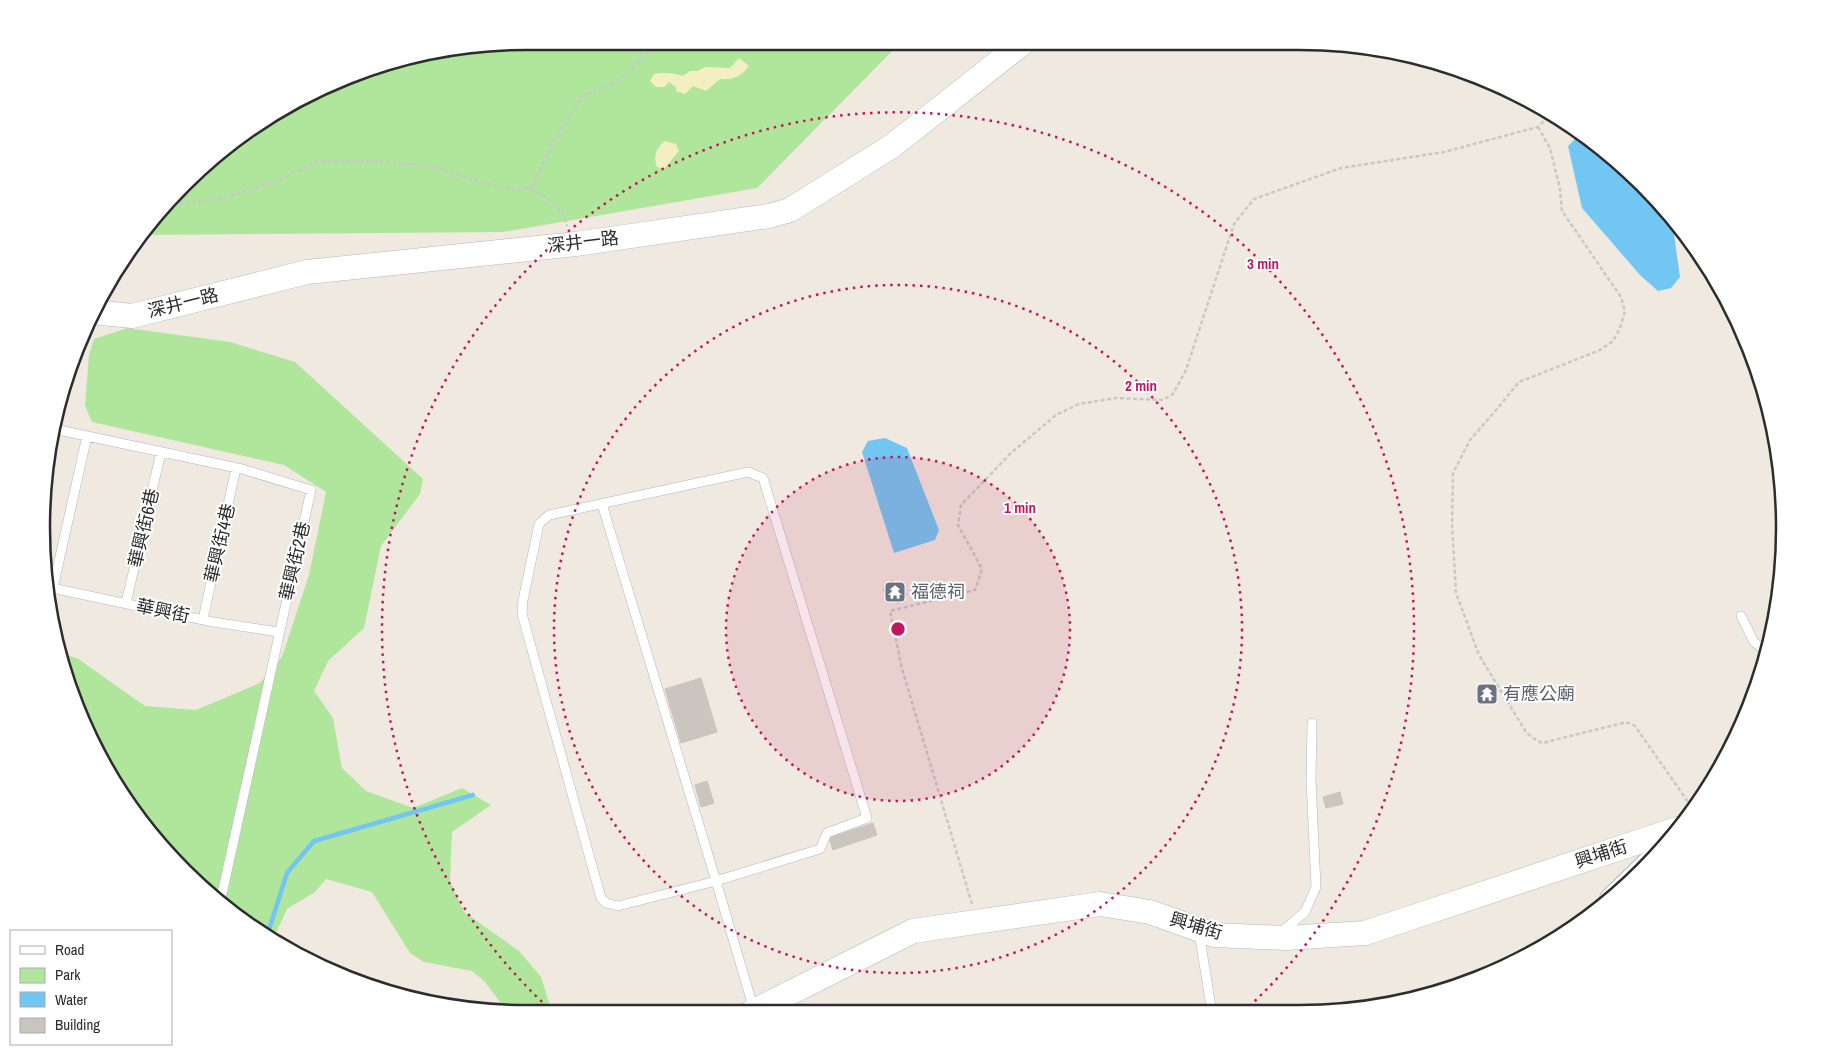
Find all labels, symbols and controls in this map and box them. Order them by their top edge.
street label: 深井一路 [546,225,620,258]
text: 3 min [1247,253,1279,274]
street label: 深井一路 [145,282,221,323]
text: 2 min [1125,375,1157,396]
street label: 華興街6巷 [122,486,165,570]
text: 1 min [1004,497,1036,518]
street label: 華興街4巷 [198,501,241,585]
street label: 華興街2巷 [273,519,316,603]
place label: 福德祠 [911,579,965,604]
temple icon: 福德祠 [883,580,907,604]
street label: 華興街 [134,593,192,628]
centre of rings [889,620,907,638]
place label: 有應公廟 [1503,681,1575,706]
temple icon: 有應公廟 [1475,682,1499,706]
street label: 興埔街 [1571,833,1630,874]
street label: 興埔街 [1167,906,1226,945]
legend [10,930,172,1045]
text: Road [55,939,84,960]
text: Park [55,964,81,985]
text: Water [55,989,87,1010]
text: Building [55,1014,100,1035]

